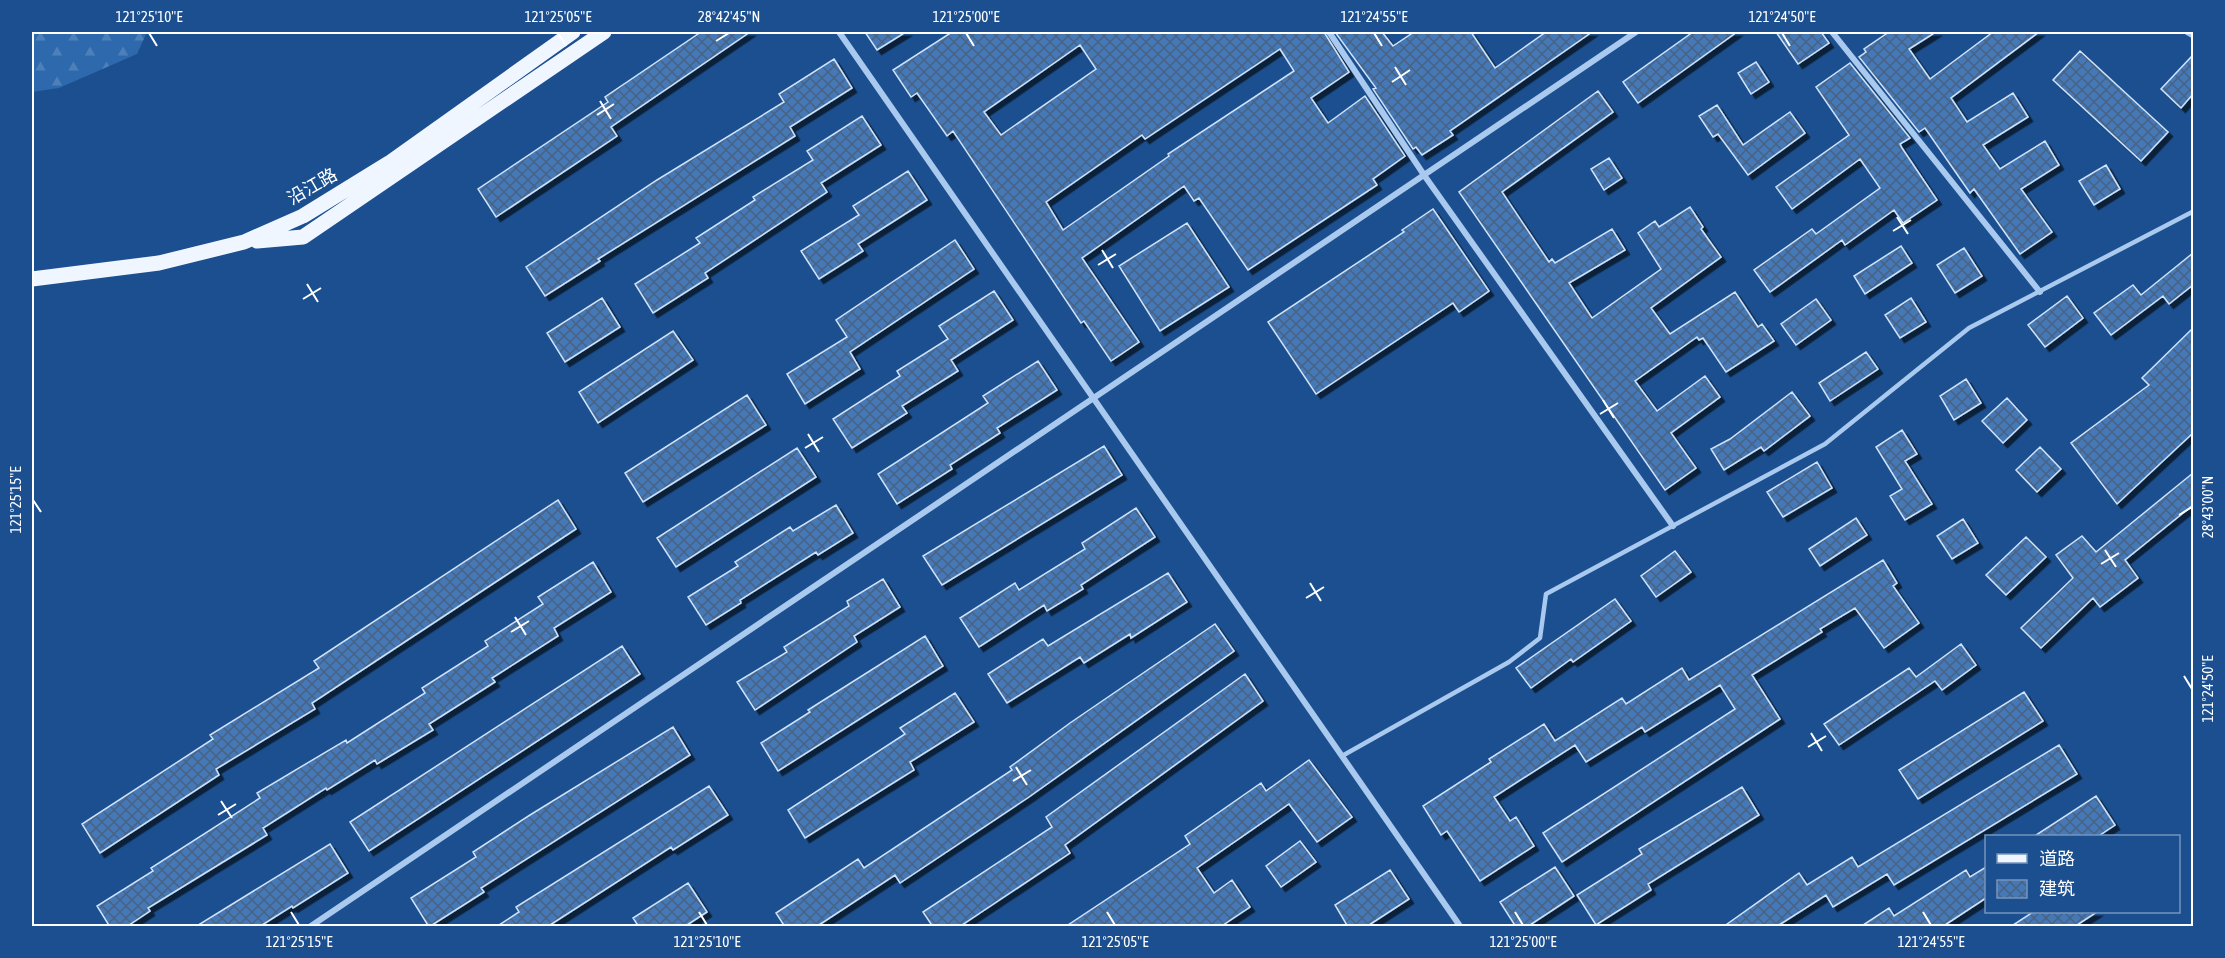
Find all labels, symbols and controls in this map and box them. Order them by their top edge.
text: 121°25'10"E [115,8,183,25]
text: 121°25'05"E [524,8,592,25]
text: 28°42'45"N [698,8,760,25]
text: 121°25'00"E [932,8,1000,25]
text: 121°24'55"E [1340,8,1408,25]
text: 121°24'50"E [1748,8,1816,25]
street label: 沿江路 [283,163,341,209]
text: 121°25'15"E [7,466,24,534]
text: 28°43'00"N [2199,476,2216,538]
text: 121°24'50"E [2199,655,2216,723]
legend [1985,835,2180,913]
text: 道路 [2039,848,2075,869]
text: 建筑 [2039,878,2075,899]
text: 121°25'15"E [265,933,333,950]
text: 121°25'10"E [673,933,741,950]
text: 121°25'05"E [1081,933,1149,950]
text: 121°25'00"E [1489,933,1557,950]
text: 121°24'55"E [1897,933,1965,950]

